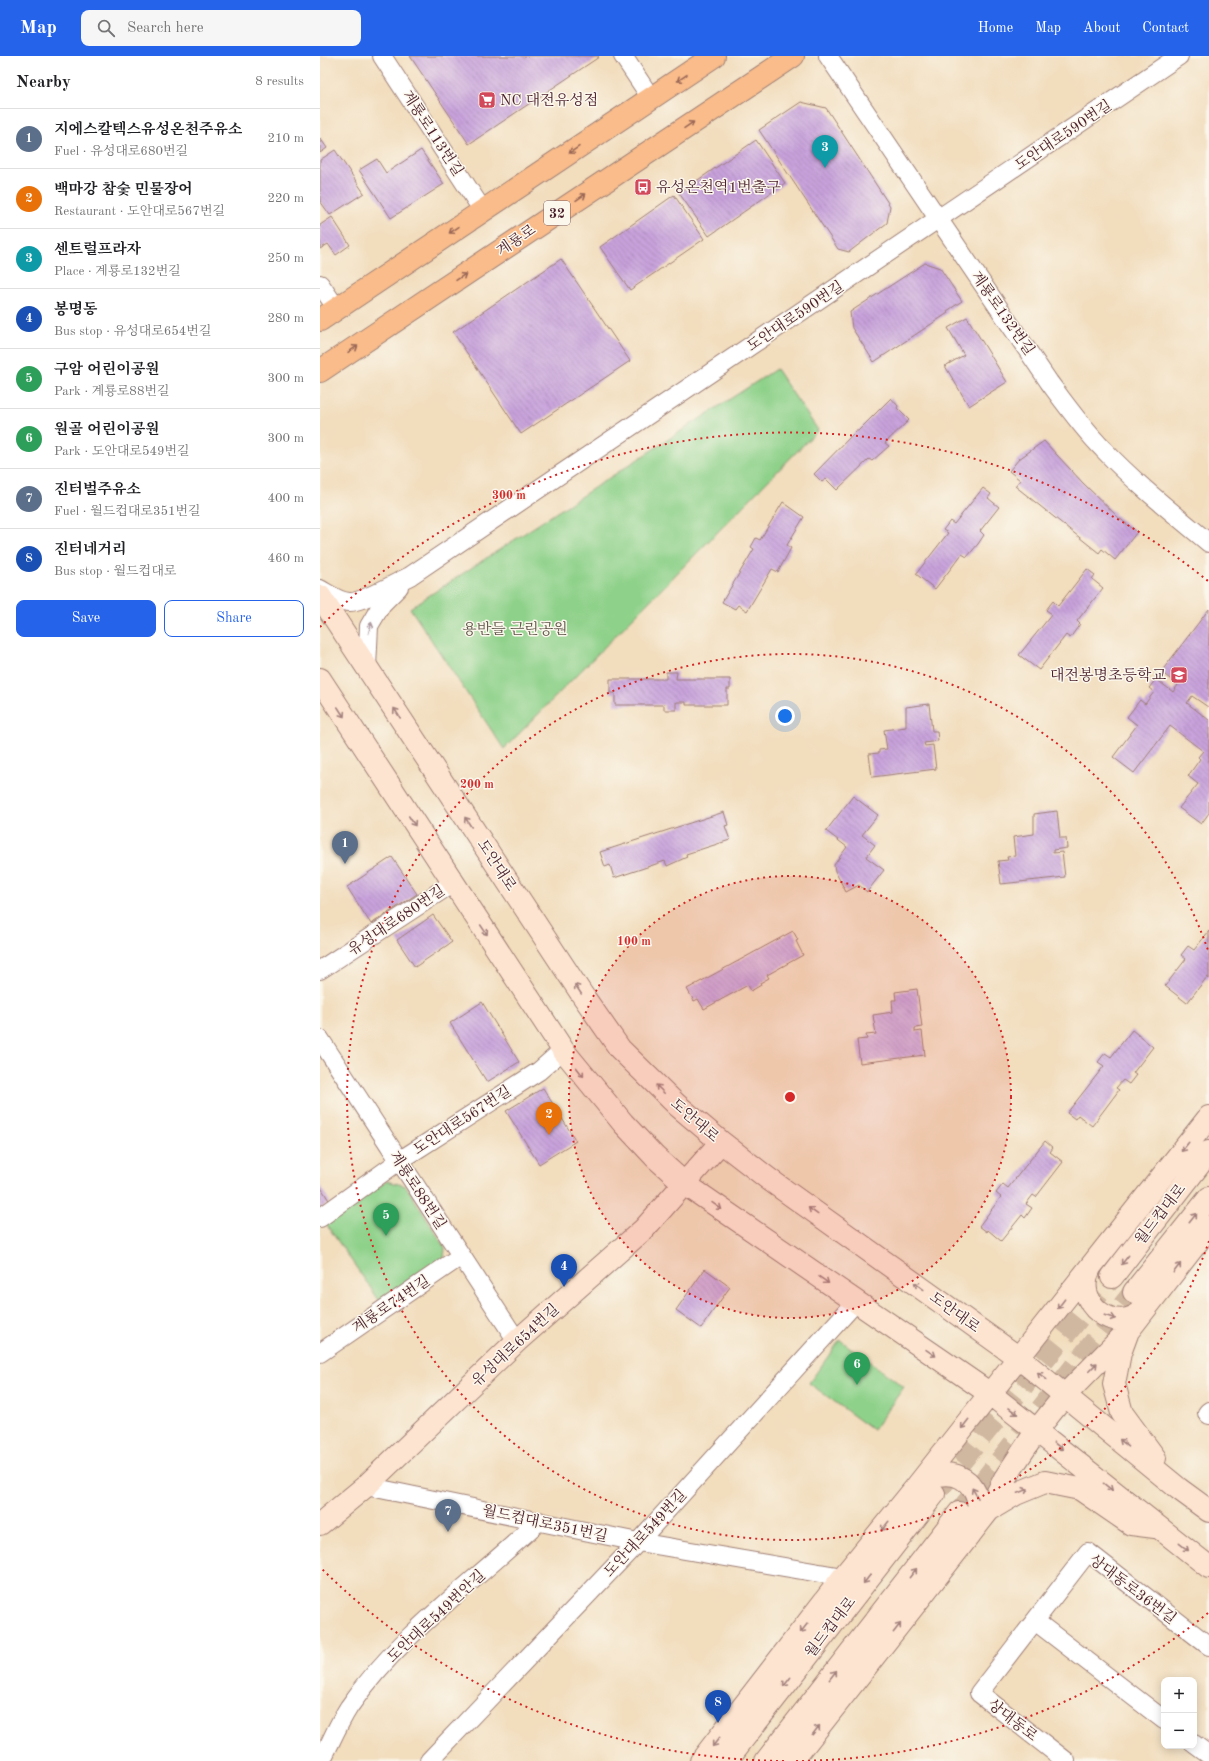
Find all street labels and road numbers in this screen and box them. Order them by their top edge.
street label: 계룡로113번길 [399,87,467,179]
street label: 도안대로590번길 [1012,97,1115,174]
road number: 32 [544,201,570,225]
street label: 계룡로 [494,221,539,260]
street label: 계룡로132번길 [967,268,1038,359]
street label: 도안대로590번길 [744,278,847,355]
street label: 도안대로 [474,836,520,895]
street label: 유성대로680번길 [345,882,448,959]
street label: 도안대로567번길 [410,1083,514,1158]
street label: 도안대로 [667,1095,723,1146]
street label: 계룡로88번길 [386,1148,449,1233]
street label: 월드컵대로 [1131,1180,1190,1248]
street label: 계룡로74번길 [349,1272,433,1337]
street label: 도안대로 [926,1288,984,1337]
street label: 유성대로654번길 [468,1301,562,1390]
street label: 도안대로549번길 [601,1486,690,1580]
street label: 월드컵대로351번길 [481,1502,609,1545]
street label: 상대동로36번길 [1086,1551,1179,1628]
street label: 도안대로549번안길 [384,1567,489,1666]
street label: 월드컵대로 [801,1593,860,1661]
street label: 상대동로 [985,1696,1041,1745]

